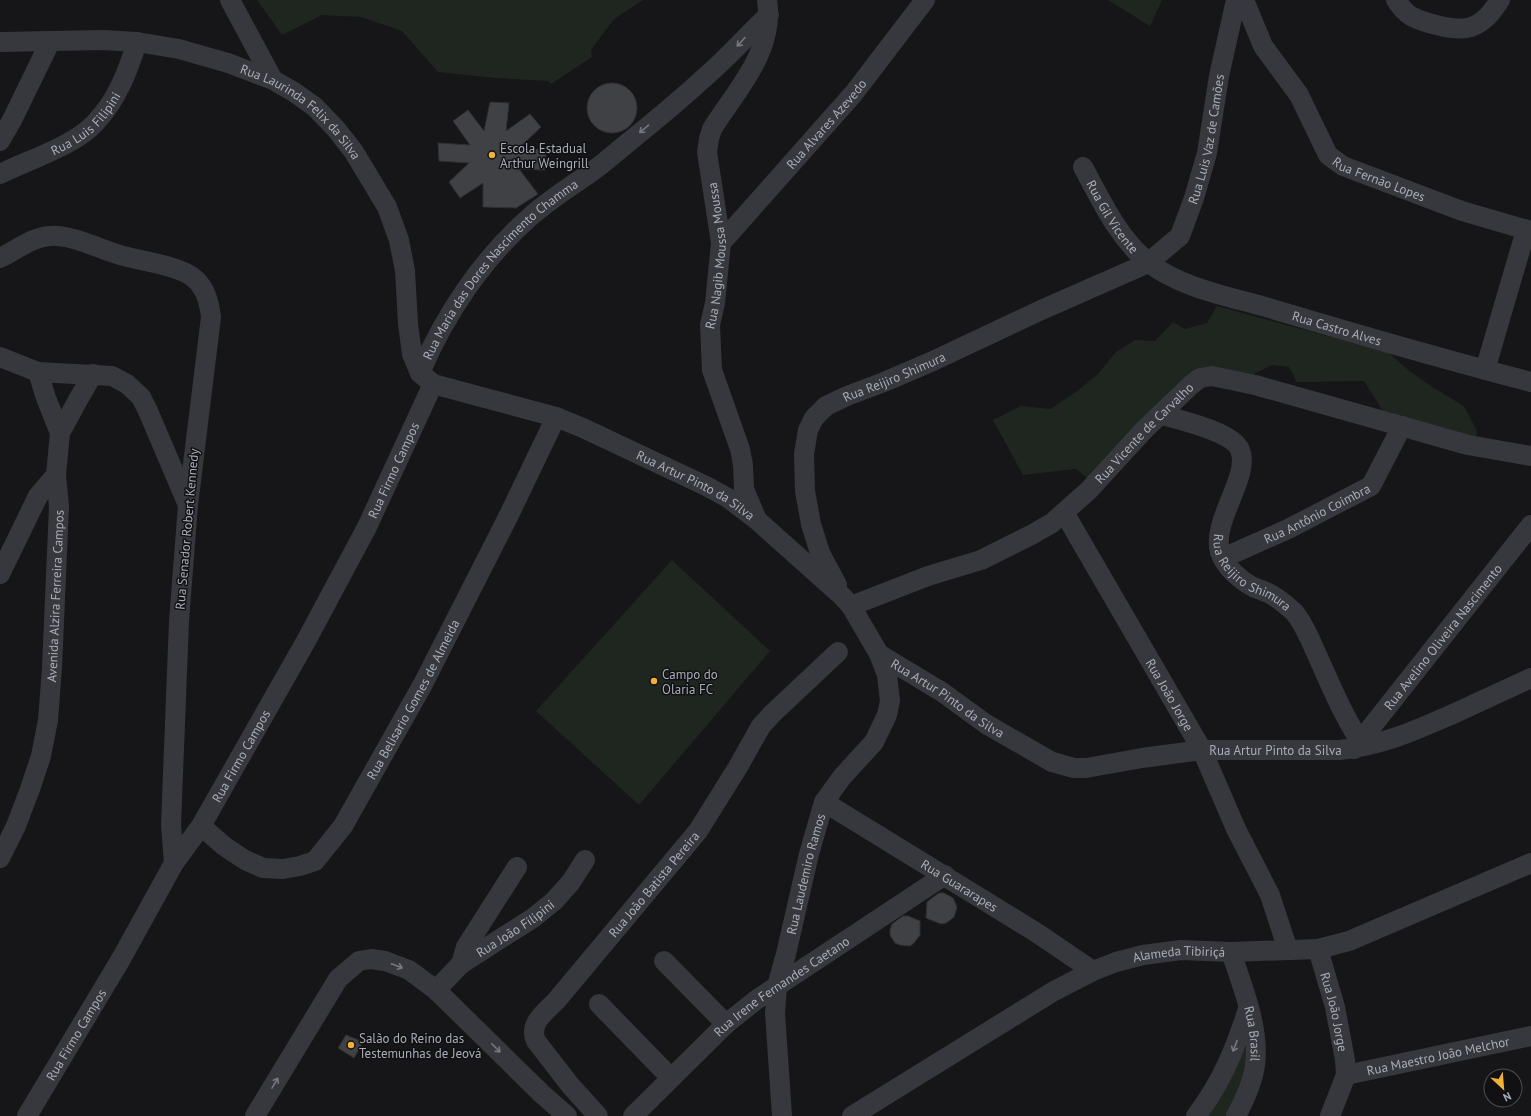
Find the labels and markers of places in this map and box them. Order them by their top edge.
place label: Escola Estadual Arthur Weingrill [500,140,589,172]
marker: Escola Estadual Arthur Weingrill [487,150,497,160]
place label: Campo do Olaria FC [662,666,718,698]
marker: Campo do Olaria FC [649,676,659,686]
place label: Salão do Reino das Testemunhas de Jeová [359,1030,482,1062]
marker: Salão do Reino das Testemunhas de Jeová [346,1040,356,1050]

